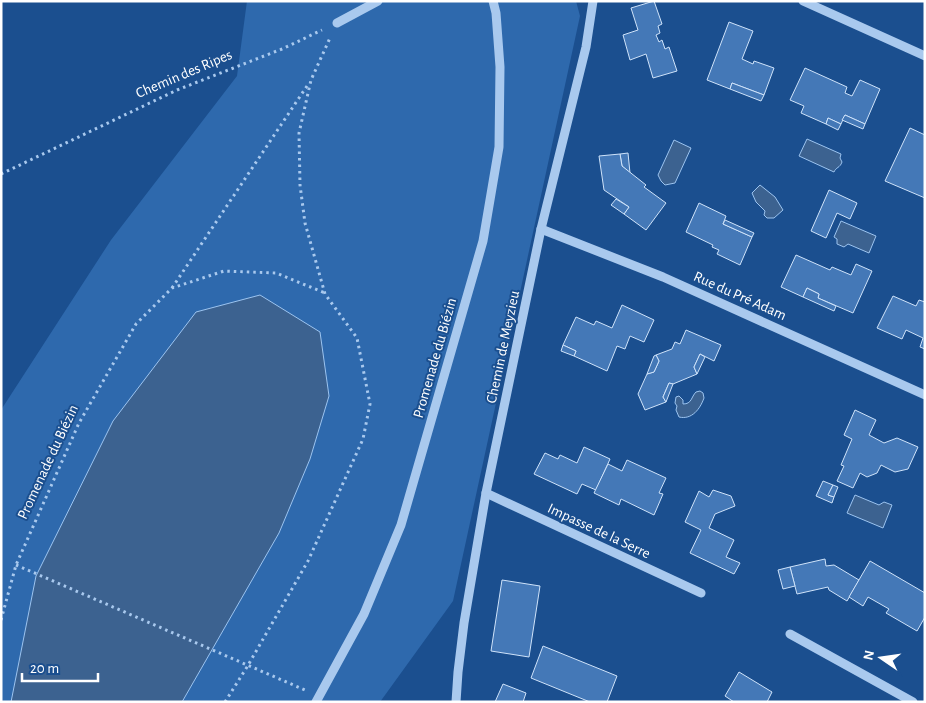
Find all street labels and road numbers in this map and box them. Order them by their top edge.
street label: Chemin des Ripes [134,47,234,101]
street label: Rue du Pré Adam [691,269,789,323]
street label: Chemin de Meyzieu [484,289,522,405]
street label: Promenade du Biézin [411,296,459,420]
street label: Promenade du Biézin [15,402,81,522]
street label: Impasse de la Serre [545,501,653,561]

